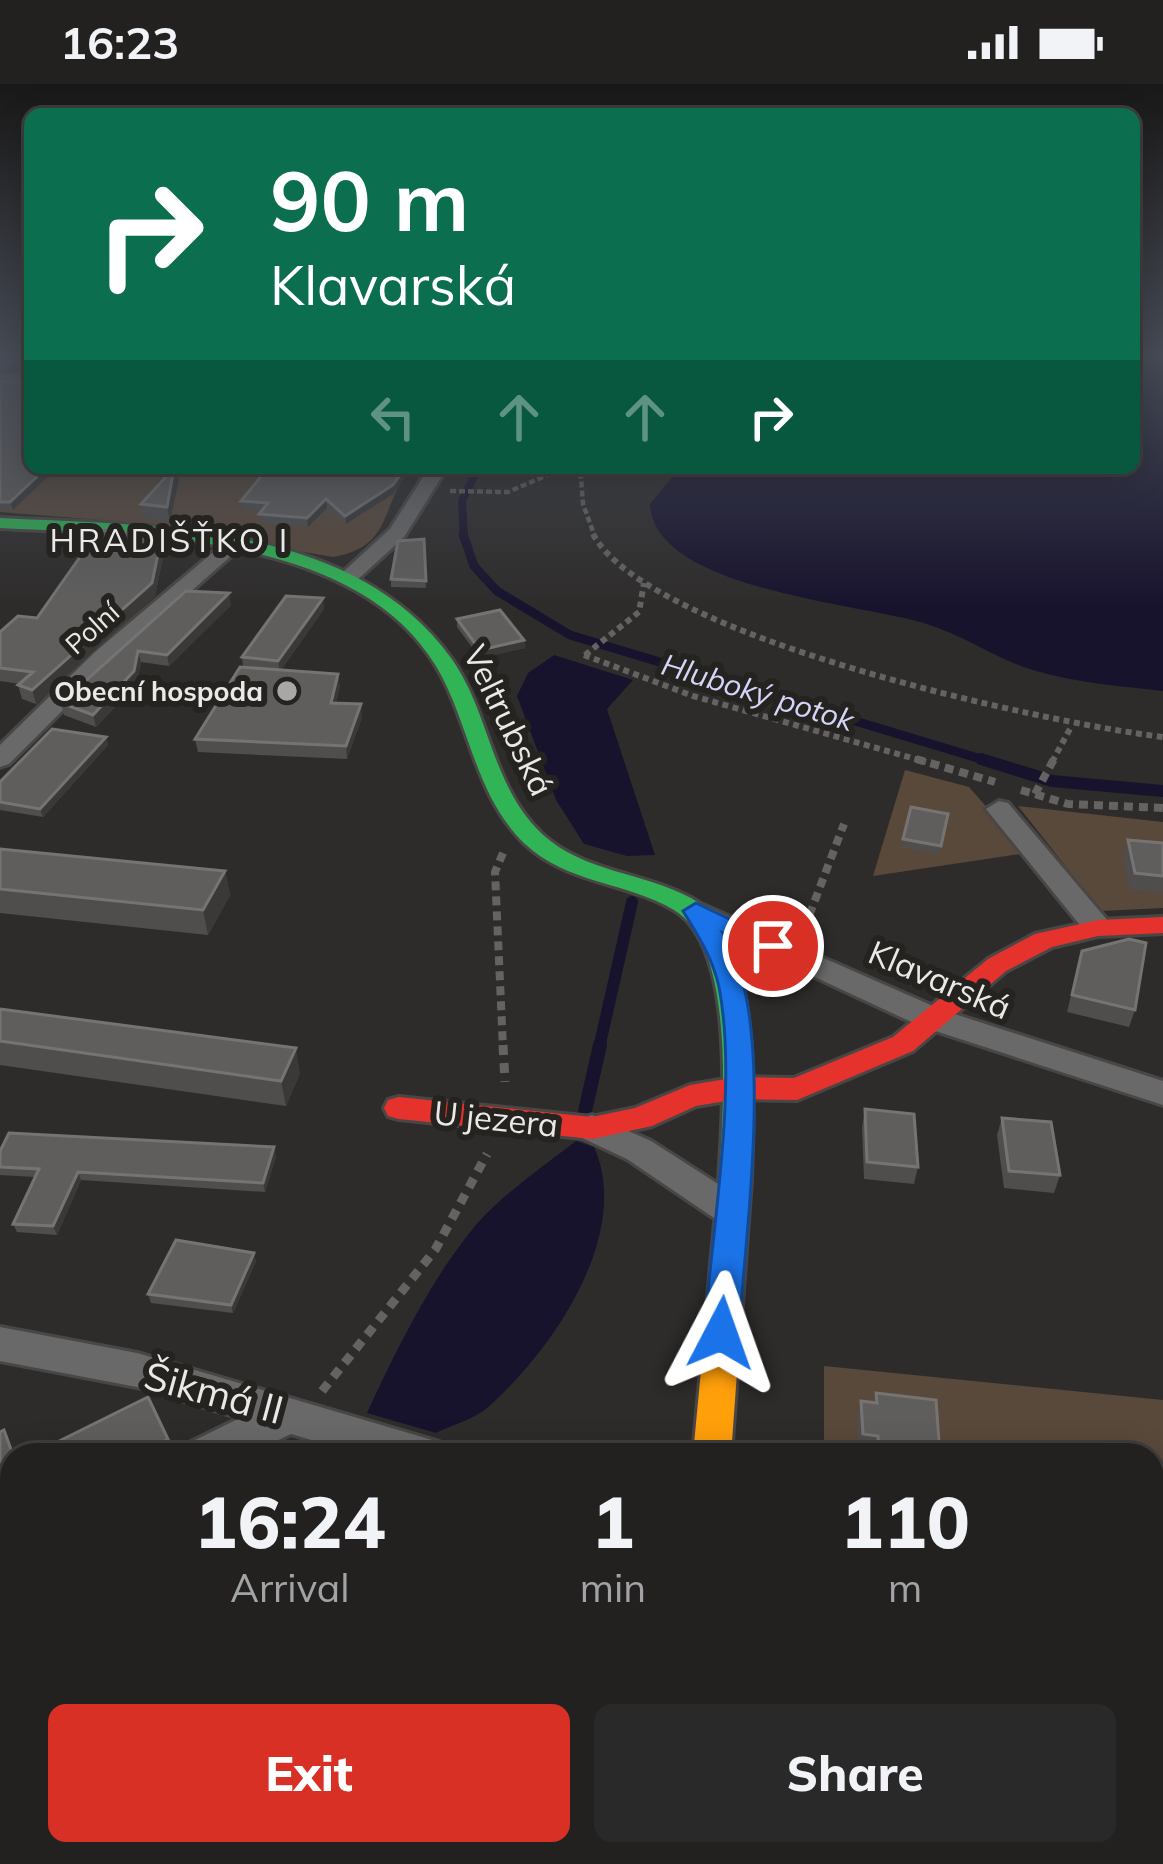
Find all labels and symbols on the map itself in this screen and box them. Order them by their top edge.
district label: HRADIŠŤKO I [50,519,290,560]
street label: Polní [58,594,127,661]
street label: Veltrubská [455,638,563,802]
water label: Hluboký potok [657,645,860,740]
place label: Obecní hospoda [54,674,263,708]
marker: Obecní hospoda [274,678,300,704]
pin [722,895,824,997]
street label: Klavarská [863,931,1017,1027]
street label: U jezera [432,1091,560,1145]
position arrow [658,1270,784,1396]
street label: Šikmá II [139,1350,289,1434]

